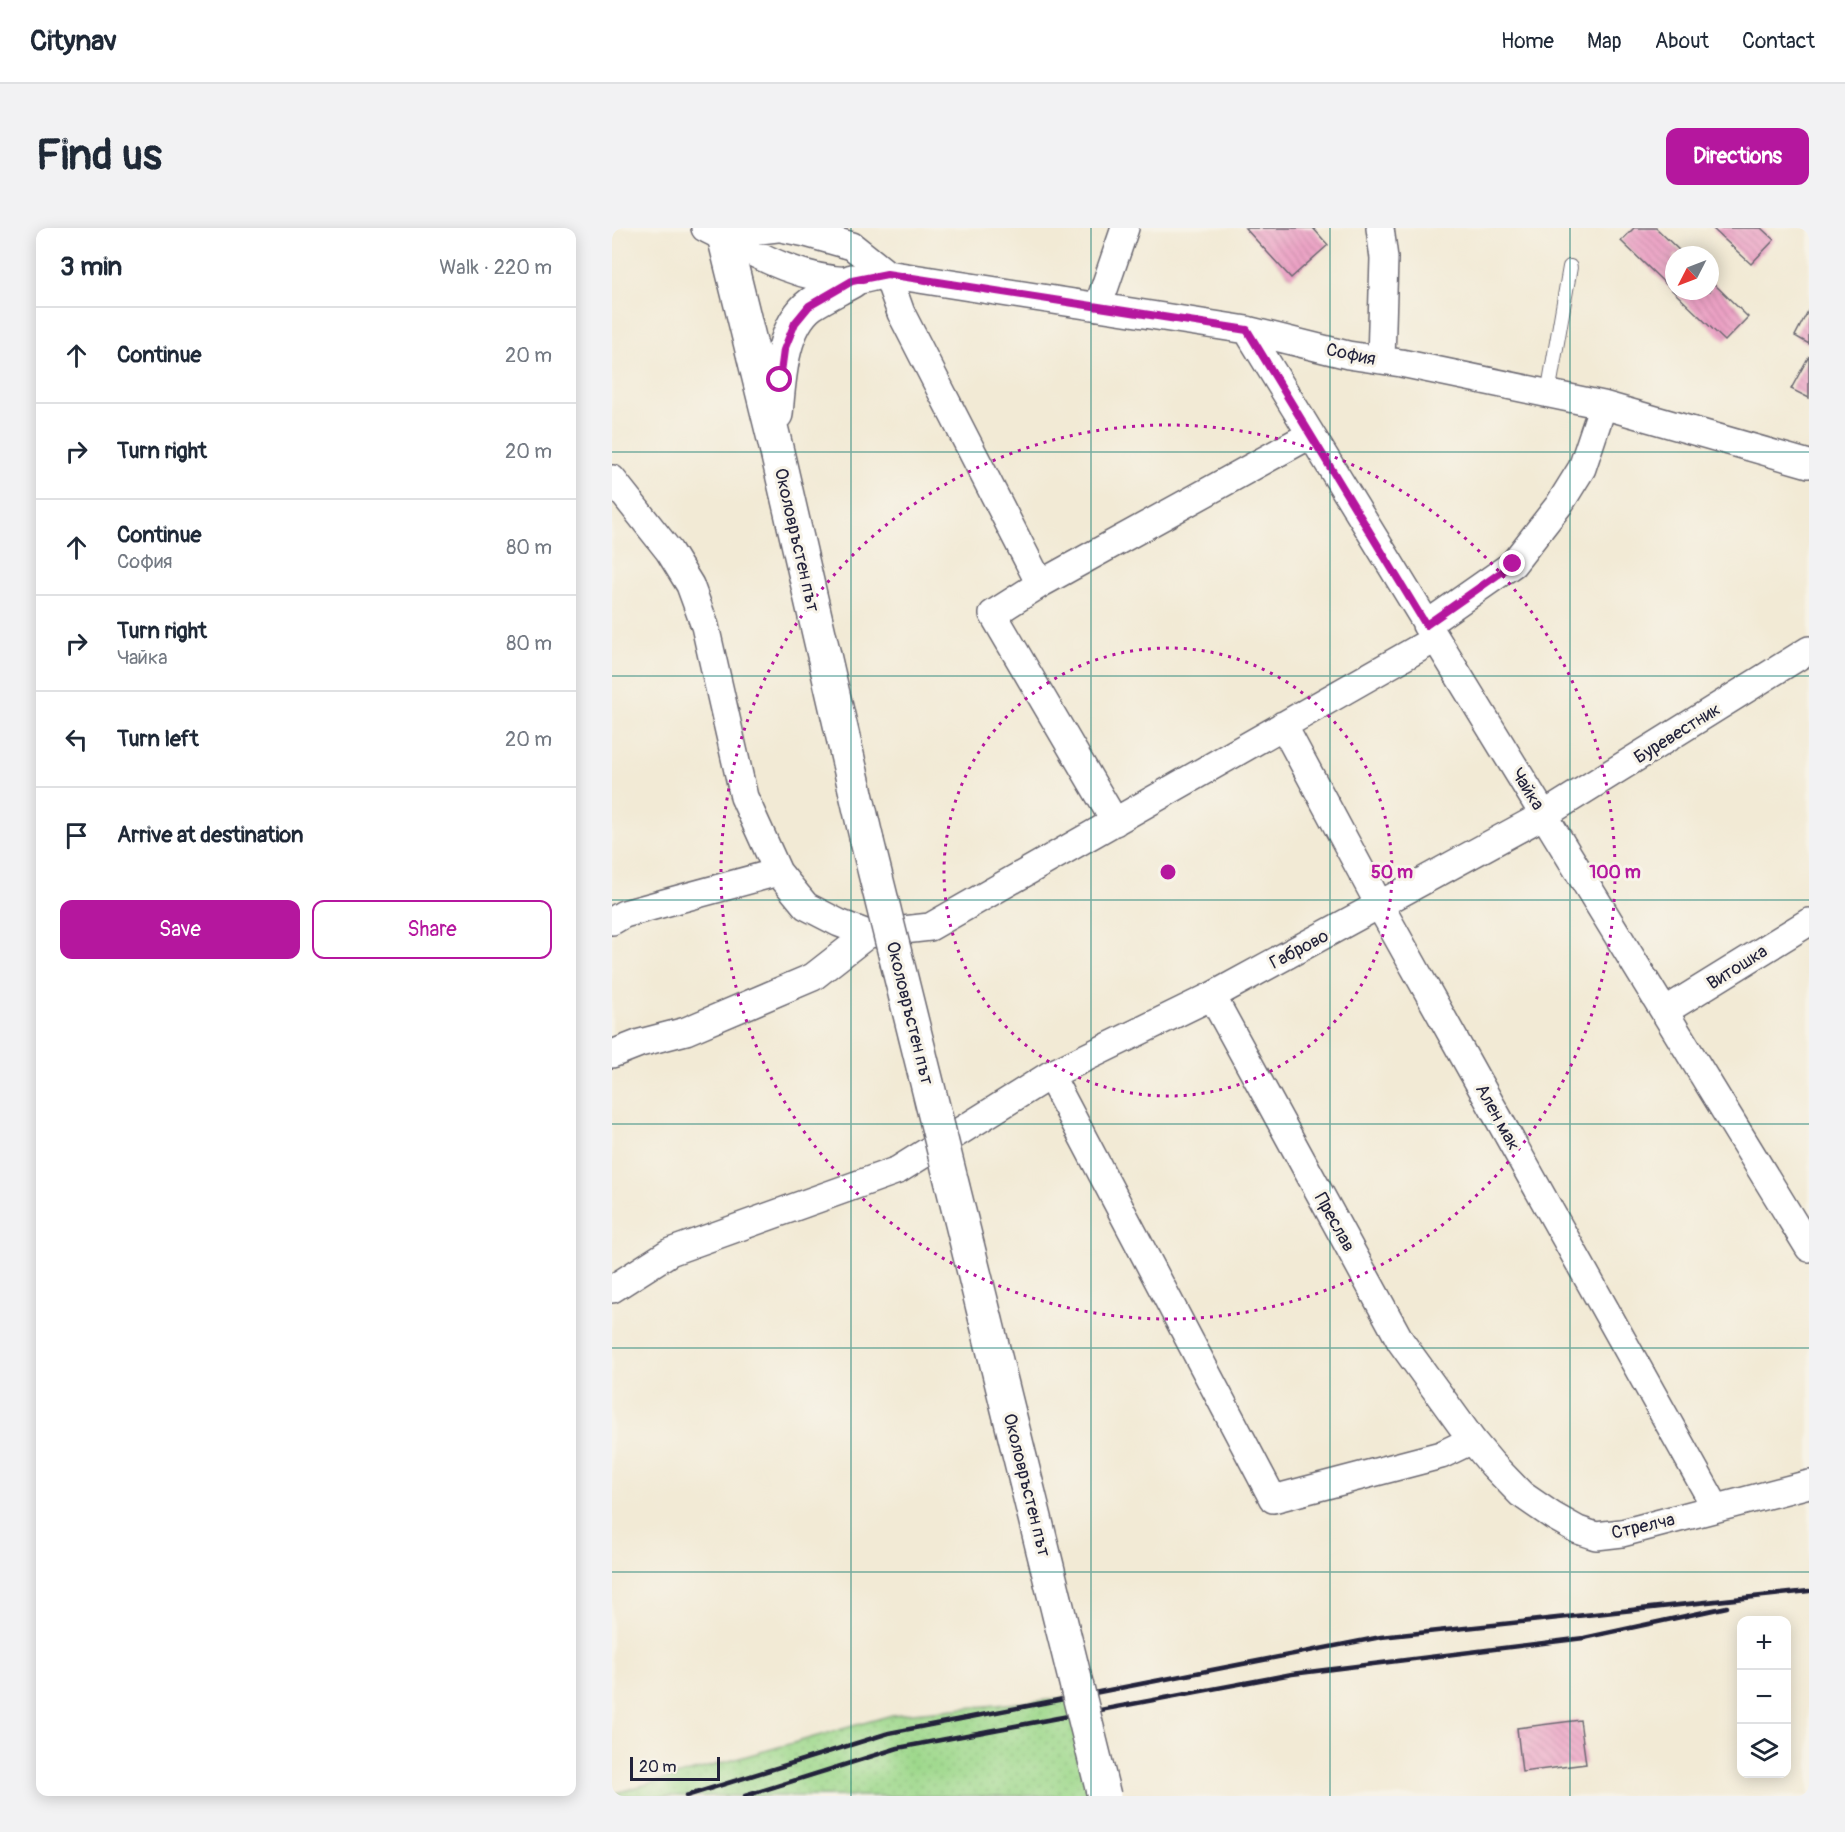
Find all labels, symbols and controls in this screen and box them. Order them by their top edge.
text: Citynav [30,24,117,59]
text: Home [1501,28,1554,55]
text: Map [1587,28,1622,55]
text: About [1655,28,1709,55]
text: Contact [1742,28,1815,55]
button: Directions [1666,128,1809,185]
text: Find us [36,130,162,182]
north arrow [1665,246,1719,300]
text: 3 min [60,251,122,283]
text: Walk · 220 m [439,255,552,280]
street label: София [1324,338,1378,371]
icon: ahead [60,339,93,372]
text: Continue [117,341,201,369]
text: 20 m [505,343,552,368]
route start [766,366,792,392]
icon: right [60,435,93,468]
text: Turn right [117,437,207,465]
text: 20 m [505,439,552,464]
street label: Околовръстен път [769,466,824,614]
text: Continue [117,521,201,549]
icon: ahead [60,531,93,564]
text: 80 m [506,535,552,560]
text: София [117,549,173,574]
route end [1499,550,1525,576]
text: Turn right [117,617,207,645]
icon: right [60,627,93,660]
text: 80 m [506,631,552,656]
text: Чайка [117,645,168,670]
street label: Буревестник [1630,698,1725,769]
icon: left [60,723,93,756]
text: Turn left [117,725,199,753]
text: 20 m [505,727,552,752]
street label: Чайка [1506,764,1549,815]
icon: arrive [60,819,93,852]
text: Arrive at destination [117,821,303,849]
text: 50 m [1371,861,1413,884]
text: 100 m [1589,861,1641,884]
centre of rings [1158,862,1178,882]
button: Save [60,900,300,959]
button: Share [312,900,552,959]
street label: Габрово [1266,924,1333,974]
street label: Околовръстен път [881,939,938,1087]
street label: Витошка [1703,940,1772,995]
street label: Ален мак [1470,1080,1525,1154]
street label: Преслав [1309,1189,1360,1256]
street label: Околовръстен път [998,1411,1055,1559]
street label: Стрелча [1609,1508,1677,1545]
map controls [1737,1616,1791,1778]
button: + [1737,1616,1791,1670]
button: − [1737,1670,1791,1724]
button: layers [1737,1724,1791,1778]
scale bar [630,1754,720,1782]
text: 20 m [639,1757,677,1777]

